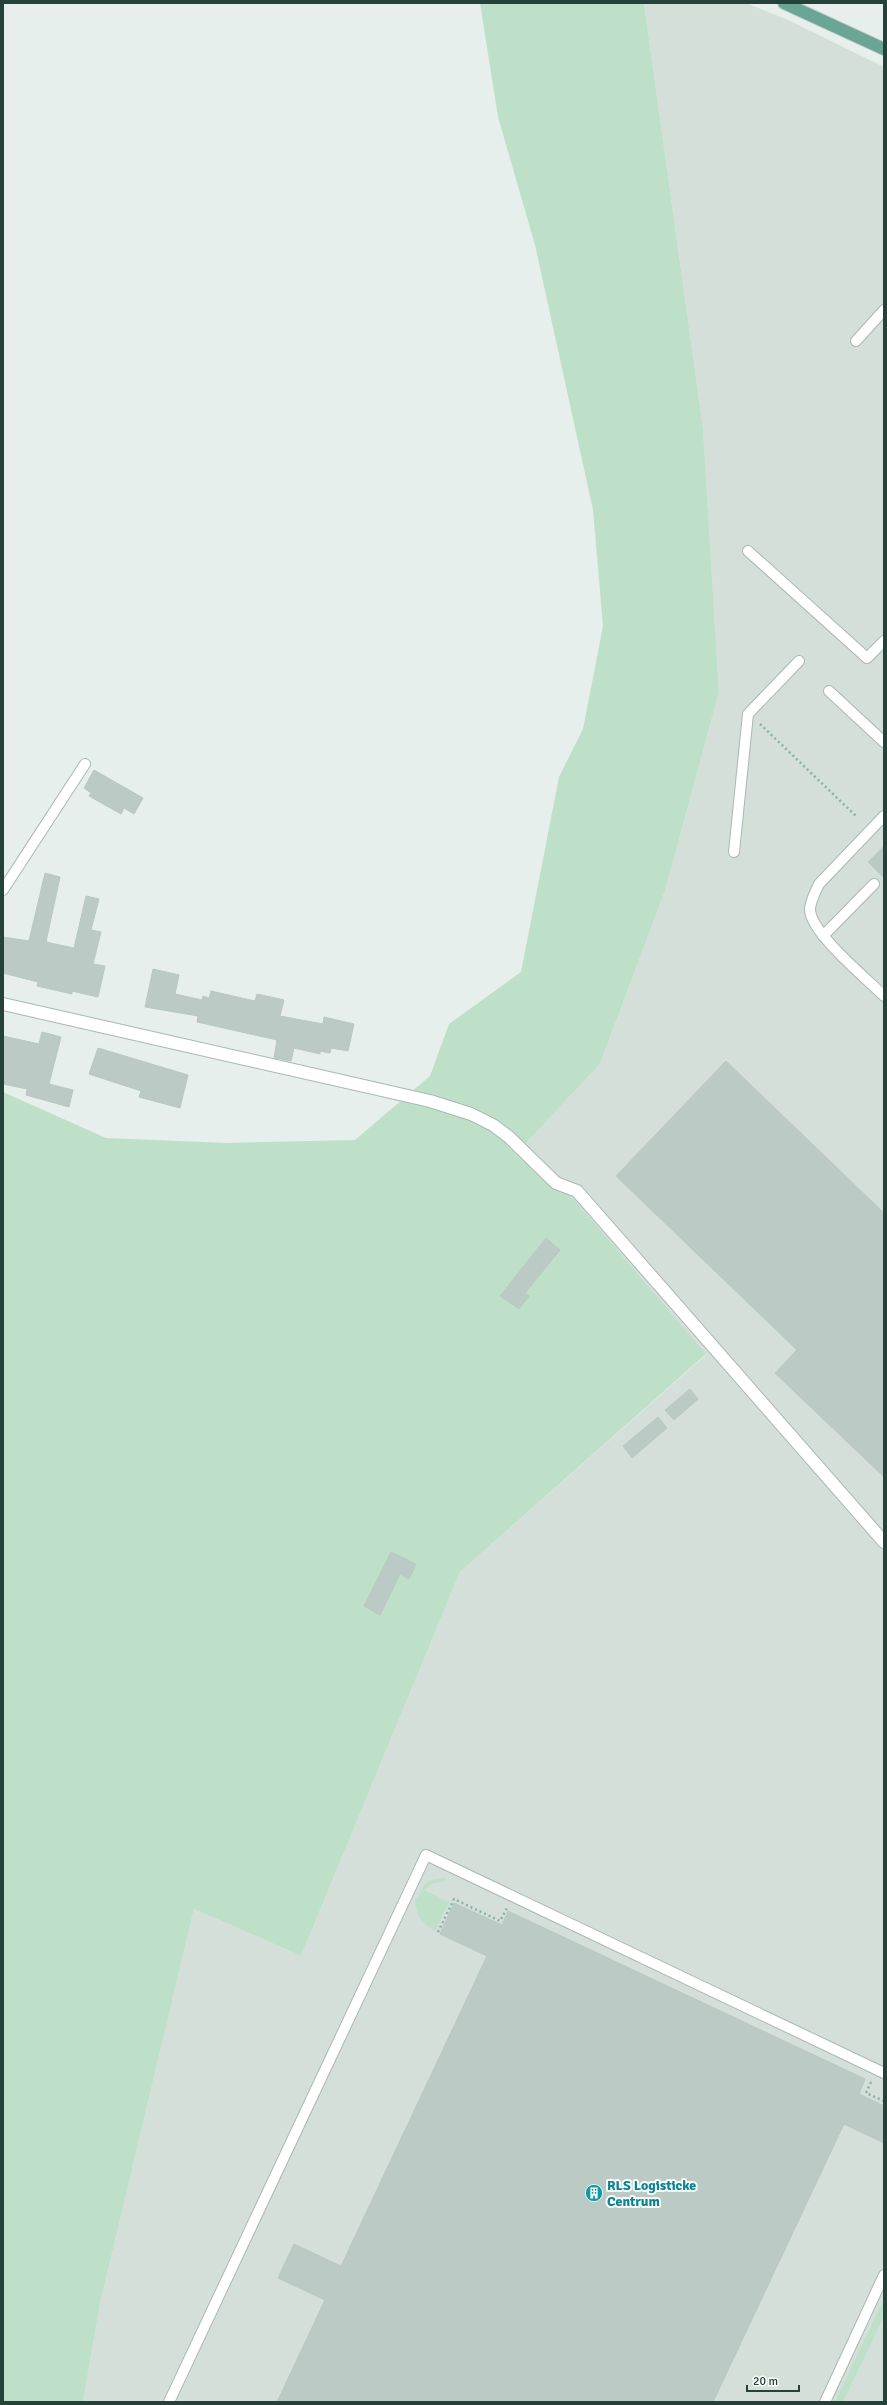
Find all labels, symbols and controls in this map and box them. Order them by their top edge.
place label: RLS Logisticke Centrum [607,2177,696,2210]
building icon: RLS Logisticke Centrum [584,2183,604,2203]
scale bar [747,2367,799,2393]
text: 20 m [753,2374,778,2389]

